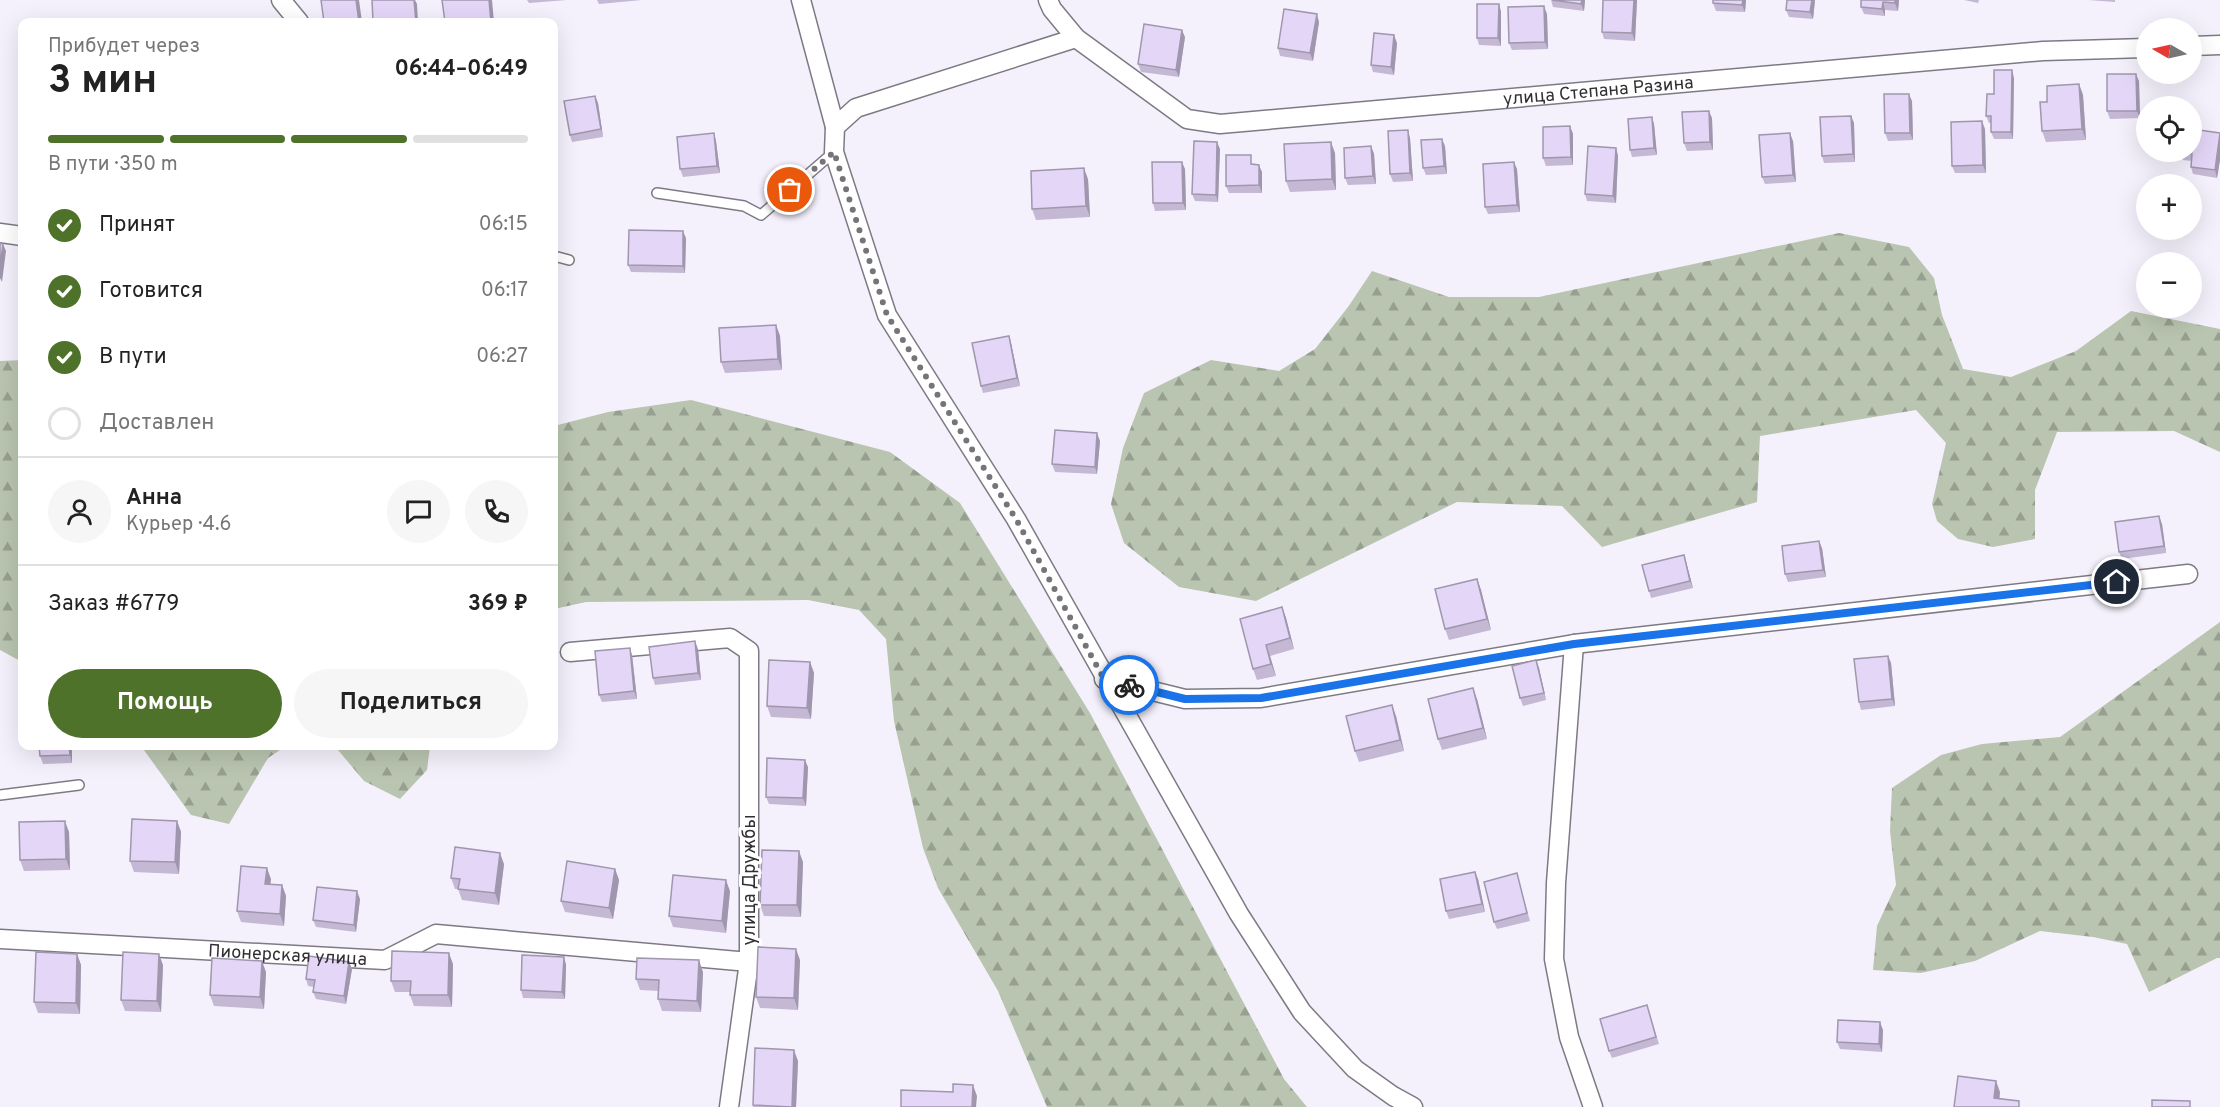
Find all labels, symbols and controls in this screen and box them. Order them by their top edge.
north arrow [2136,18,2202,84]
map controls [2136,18,2202,318]
text: Прибудет через [48,34,200,60]
text: 06:44–06:49 [394,56,528,83]
text: 3 мин [48,58,157,107]
street label: улица Степана Разина [1502,72,1695,112]
button: locate [2136,96,2202,162]
text: В пути · 350 m [48,152,178,178]
pin [764,164,815,215]
icon: bag [773,173,806,206]
button: + [2136,174,2202,240]
icon: check [48,209,81,242]
text: Принят [99,212,175,239]
text: 06:15 [479,212,528,238]
button: − [2136,252,2202,318]
icon: check [48,275,81,308]
text: Готовится [99,278,203,305]
text: 06:17 [481,278,528,304]
icon: check [48,341,81,374]
text: В пути [99,344,167,371]
text: 06:27 [476,344,528,370]
text: Доставлен [99,410,214,437]
button: person [48,480,111,543]
button: chat [387,480,450,543]
button: phone [465,480,528,543]
text: Анна [126,485,182,512]
text: Курьер · 4.6 [126,512,231,538]
pin [2091,556,2142,607]
icon: home [2100,565,2133,598]
text: Заказ #6779 [48,591,179,618]
text: 369 ₽ [468,591,528,618]
courier [1099,655,1159,715]
button: Помощь [48,669,282,738]
button: Поделиться [294,669,528,738]
icon: bike [1113,669,1146,702]
street label: улица Дружбы [739,815,762,945]
street label: Пионерская улица [207,940,368,972]

